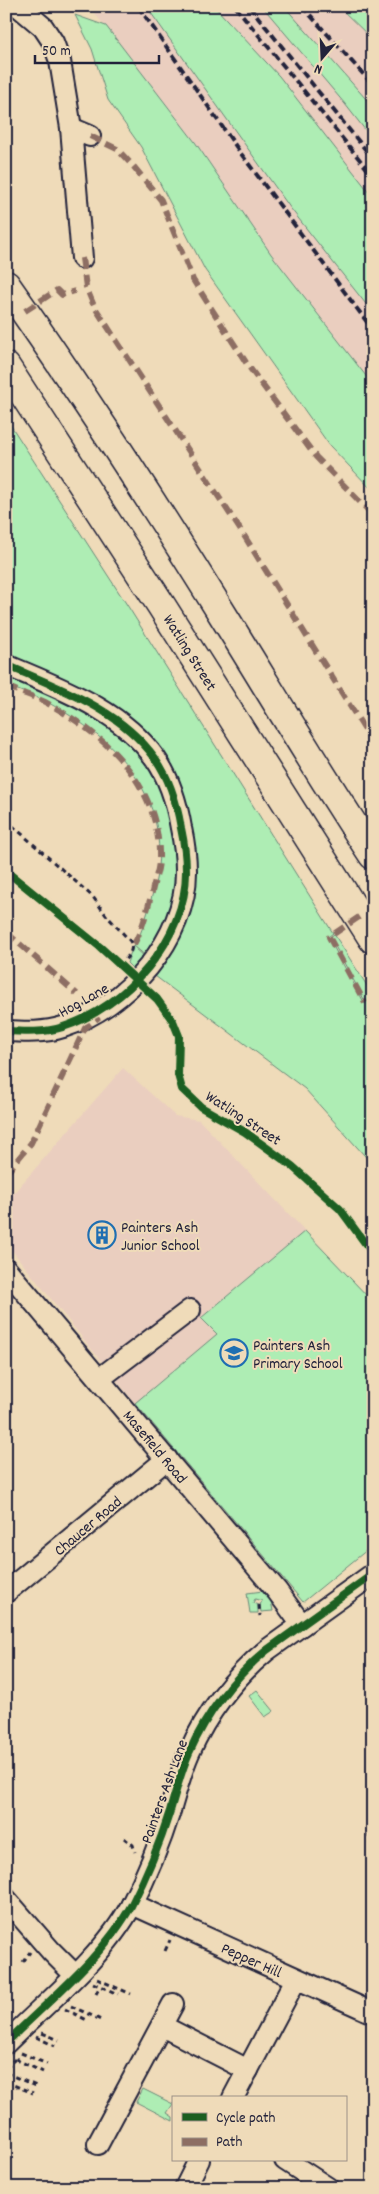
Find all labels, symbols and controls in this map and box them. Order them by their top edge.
scale bar [35,32,159,64]
north arrow [296,32,346,82]
text: 50 m [42,41,71,63]
text: N [312,58,325,79]
street label: Watling Street [156,611,222,696]
street label: Hog Lane [55,978,114,1024]
street label: Watling Street [200,1086,285,1152]
place label: Painters Ash Junior School [121,1217,200,1258]
building icon: Painters Ash Junior School [87,1220,117,1250]
place label: Painters Ash Primary School [253,1335,343,1376]
school or university icon: Painters Ash Primary School [219,1338,249,1368]
street label: Masefield Road [116,1406,192,1489]
street label: Chaucer Road [50,1492,128,1562]
street label: Painters Ash Lane [136,1737,195,1847]
street label: Pepper Hill [217,1938,285,1985]
legend [172,2096,346,2162]
text: Cycle path [216,2108,276,2130]
text: Path [216,2132,242,2154]

